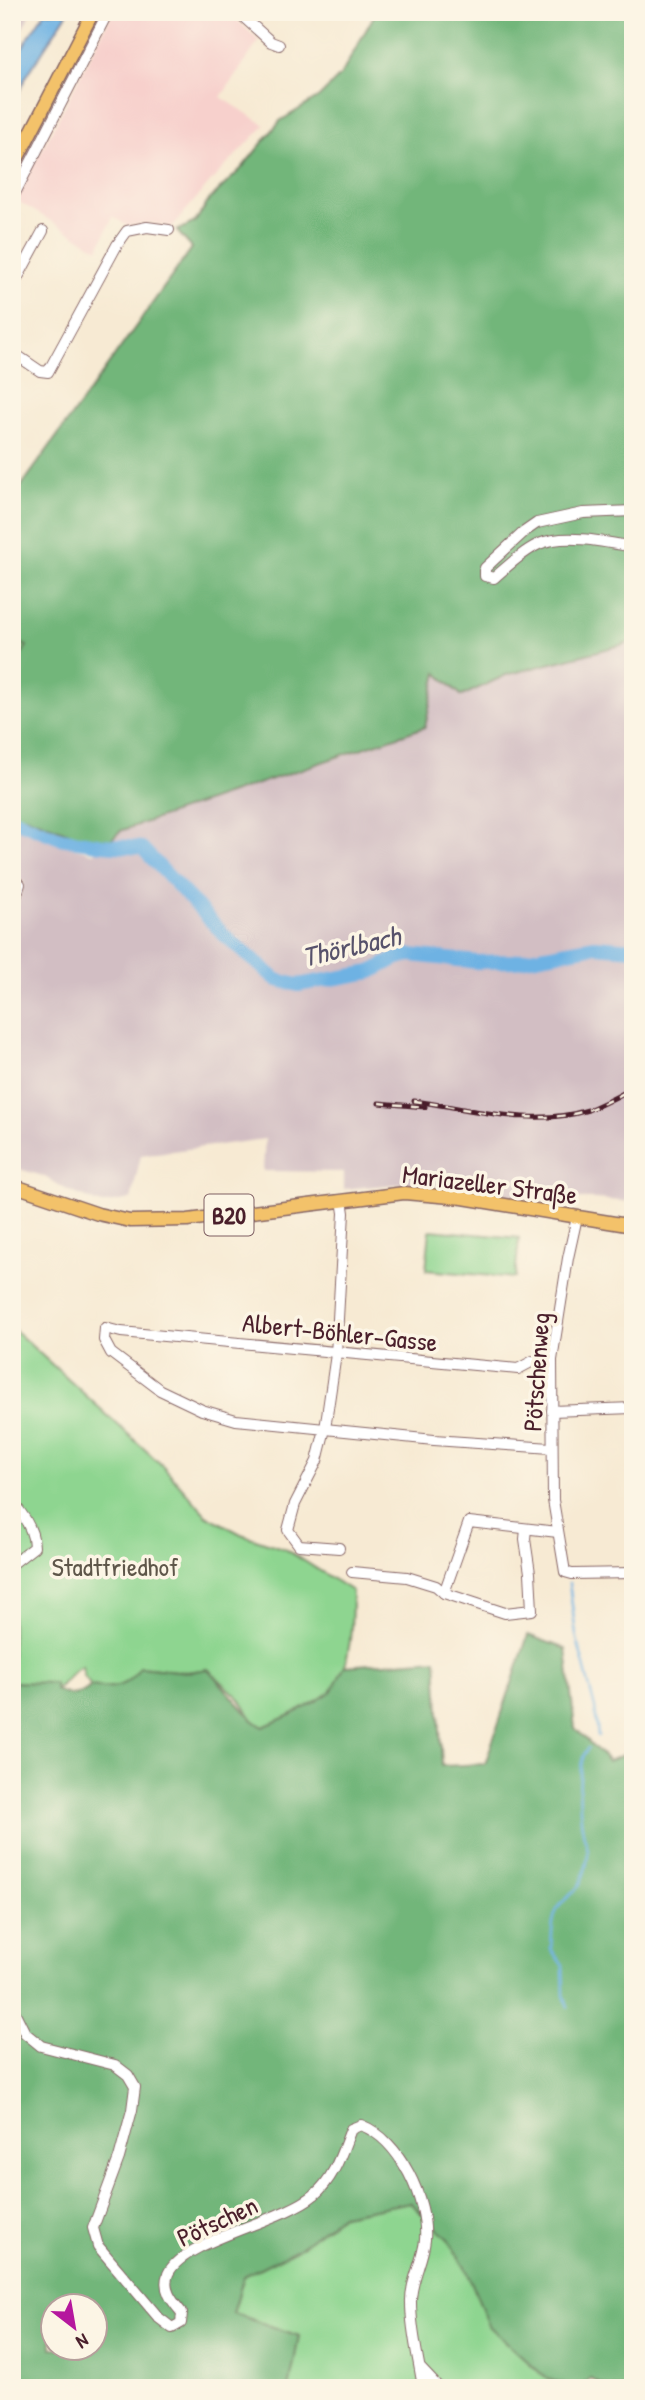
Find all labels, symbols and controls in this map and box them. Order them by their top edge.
water label: Thörlbach [298,916,406,976]
street label: Mariazeller Straße [401,1156,579,1212]
road number: B20 [204,1195,254,1236]
street label: Albert-Böhler-Gasse [241,1304,439,1360]
street label: Pötschenweg [514,1311,558,1433]
park label: Stadtfriedhof [52,1549,179,1584]
street label: Pötschen [171,2187,263,2255]
north arrow [38,2292,108,2362]
text: N [72,2328,94,2355]

